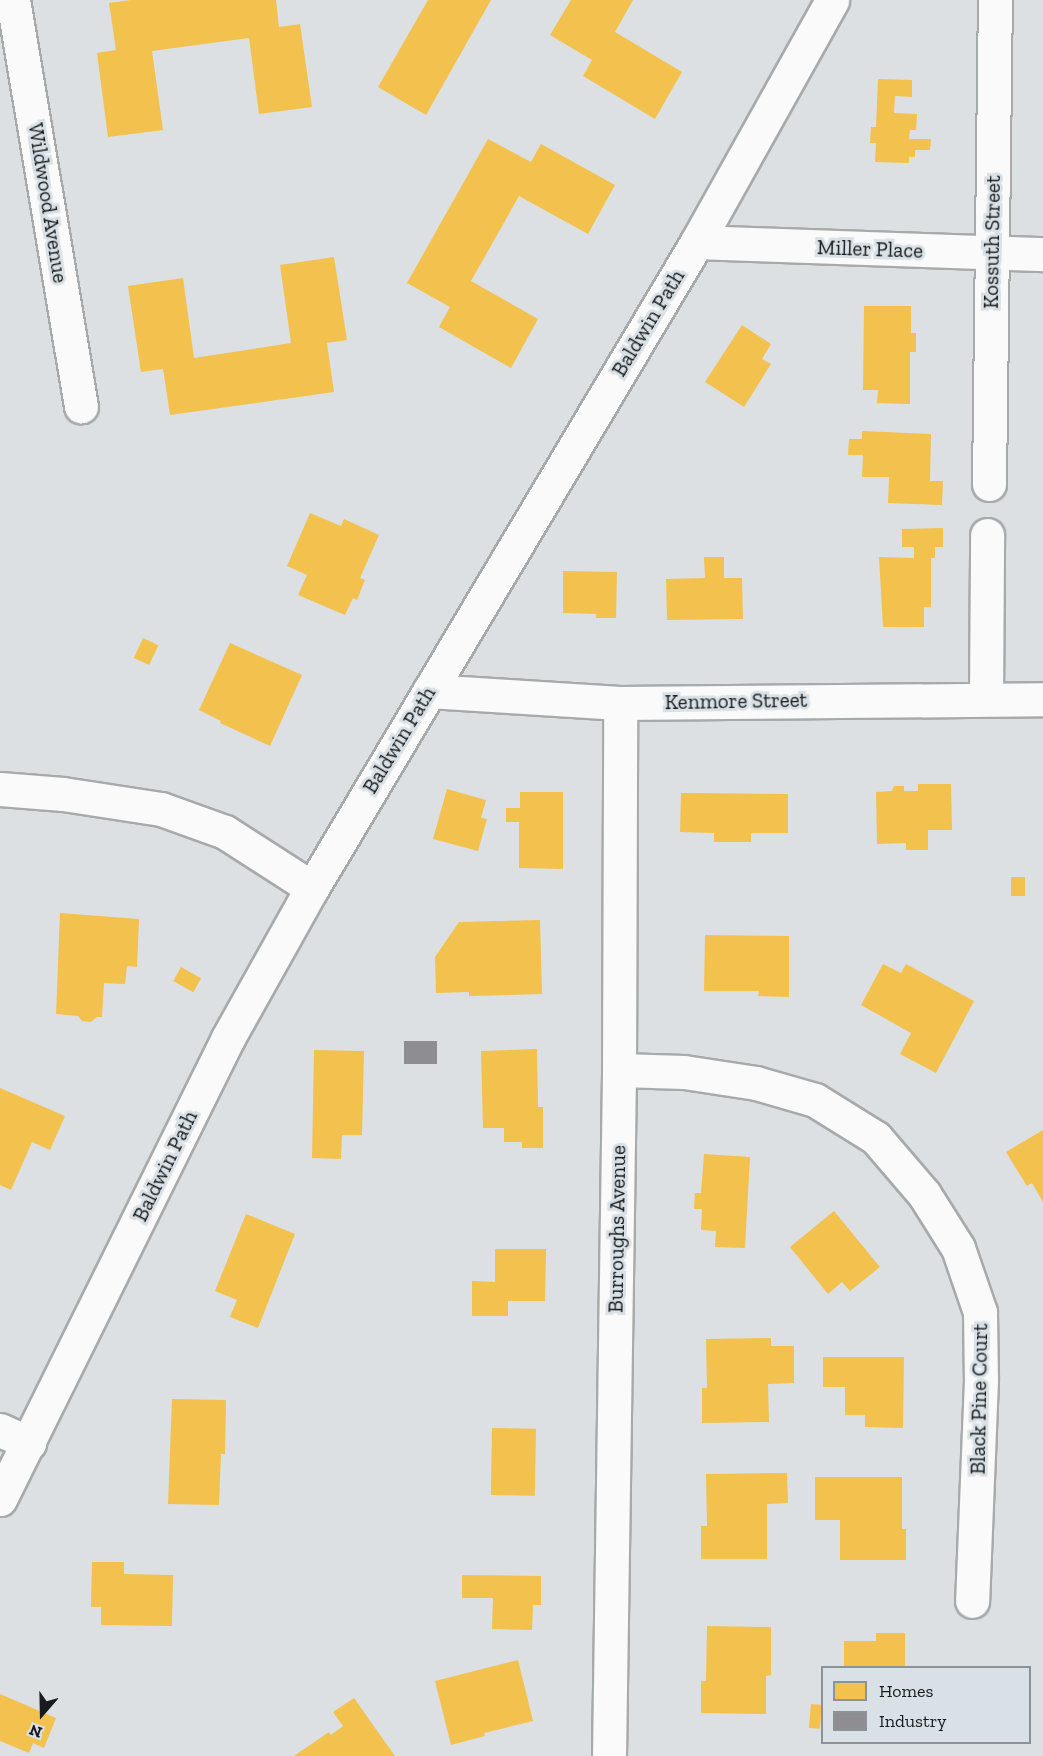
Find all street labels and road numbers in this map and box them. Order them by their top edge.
street label: Wildwood Avenue [23,121,73,285]
street label: Kossuth Street [978,175,1006,309]
street label: Miller Place [816,235,924,263]
street label: Baldwin Path [606,265,690,381]
street label: Baldwin Path [357,682,441,798]
street label: Kenmore Street [664,687,808,715]
street label: Baldwin Path [127,1106,203,1226]
street label: Burroughs Avenue [603,1145,631,1313]
street label: Black Pine Court [965,1323,993,1475]

